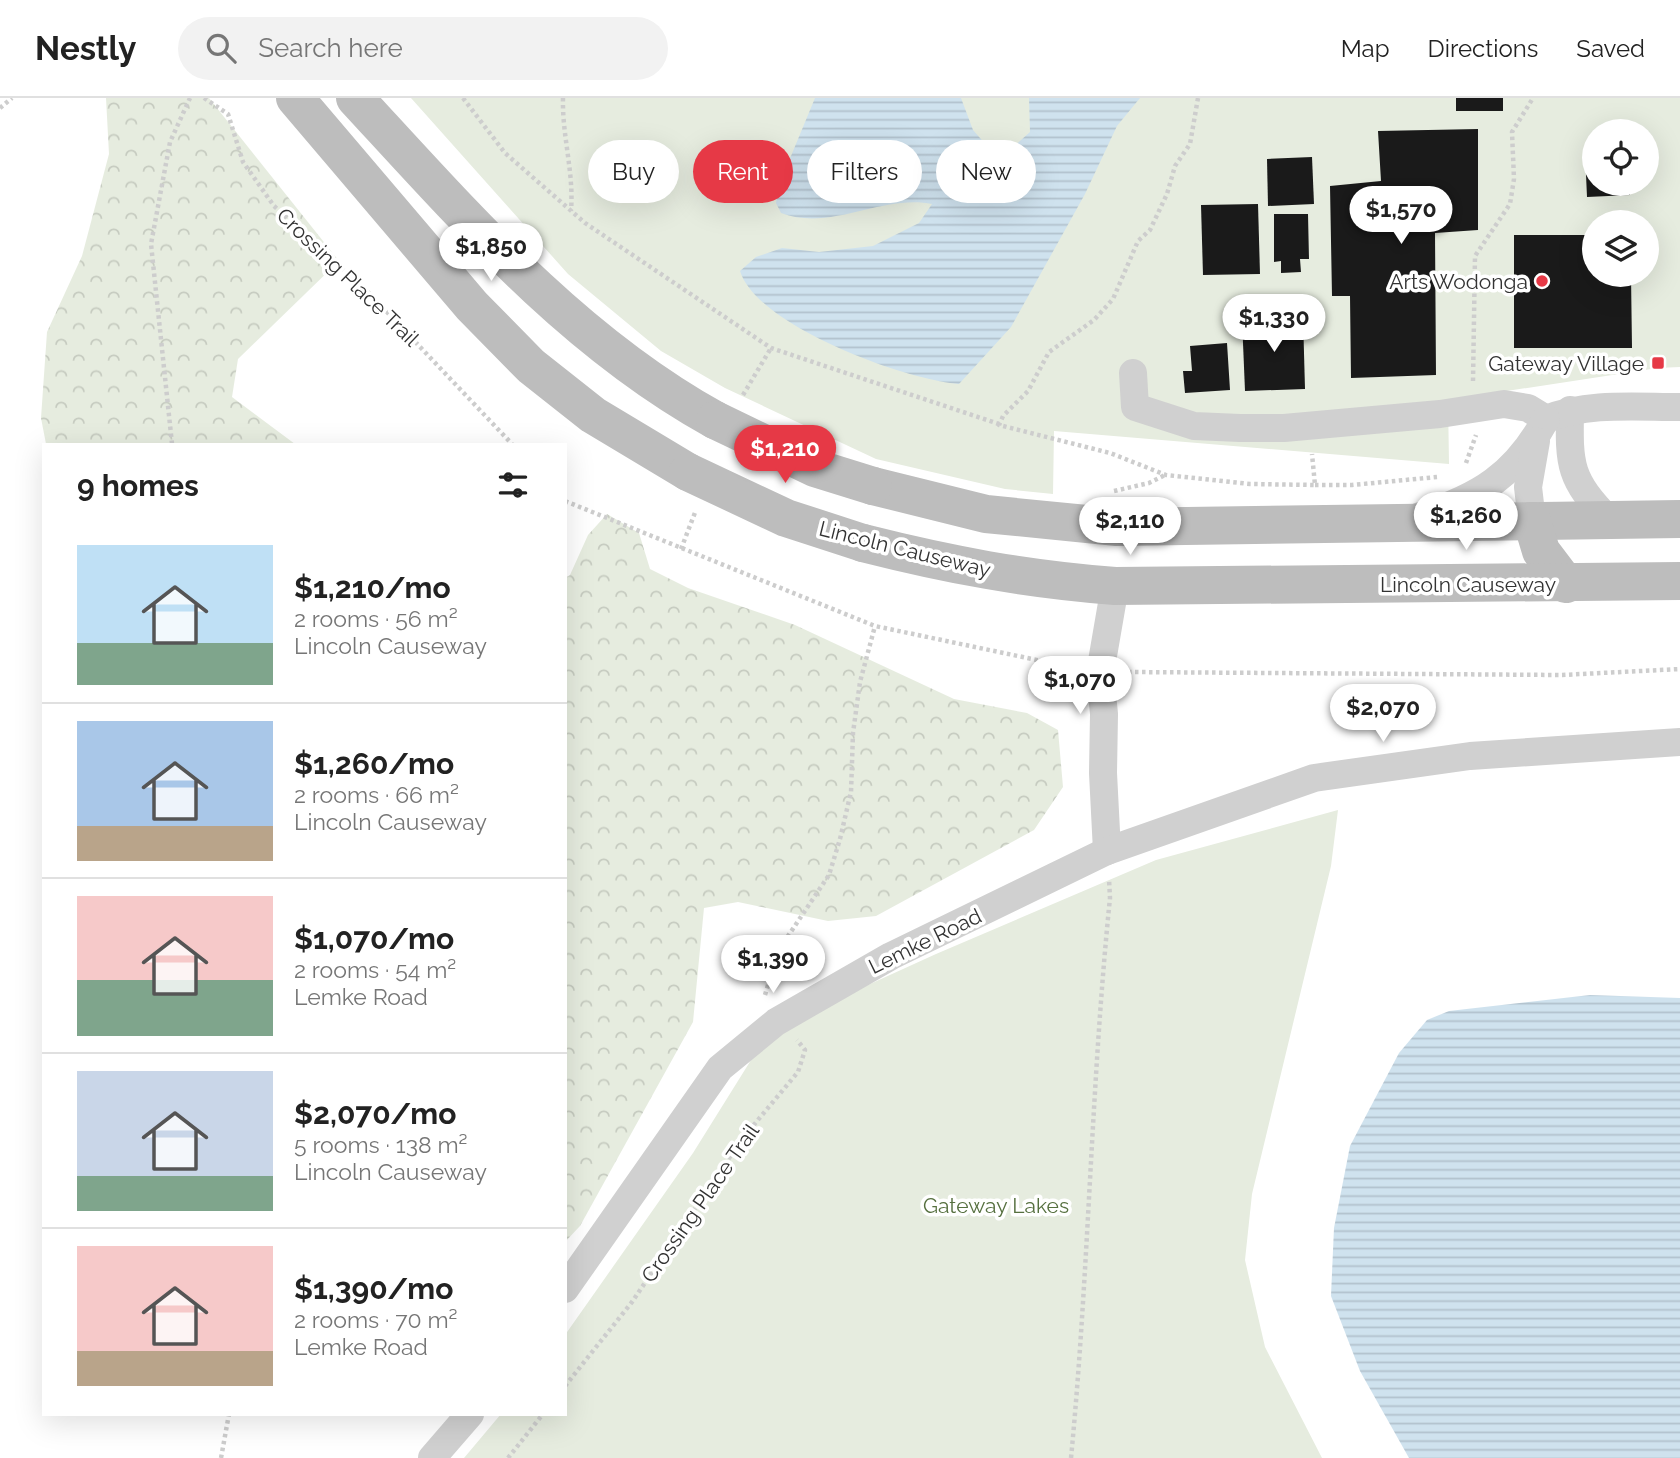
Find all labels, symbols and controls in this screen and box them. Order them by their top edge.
search box [178,17,668,80]
text: Nestly [35,29,136,68]
icon: search [202,29,240,67]
text: Search here [258,33,403,63]
text: Map [1341,34,1390,63]
text: Directions [1428,34,1538,63]
text: Saved [1576,34,1645,63]
map controls [1582,119,1659,287]
button: locate [1582,119,1659,196]
chip: Buy [588,140,679,203]
chip: Rent [693,140,793,203]
chip: Filters [807,140,922,203]
chip: New [936,140,1036,203]
pin: $1,570 [1344,186,1458,246]
text: $1,570 [1365,195,1437,222]
street label: Crossing Place Trail [272,203,425,352]
button: layers [1582,210,1659,287]
pin: $1,850 [434,223,548,283]
text: $1,850 [455,232,527,259]
place label: Arts Wodonga [1389,269,1528,294]
marker: Arts Wodonga [1534,273,1550,289]
pin: $1,330 [1217,294,1331,354]
text: $1,330 [1238,303,1310,330]
place label: Gateway Village [1488,351,1644,376]
marker: Gateway Village [1650,355,1666,371]
pin: $1,210 [728,426,842,485]
text: $1,210 [750,434,820,461]
icon: filters [494,466,532,504]
text: 9 homes [77,468,199,503]
pin: $1,260 [1409,492,1523,552]
pin: $2,110 [1073,498,1187,557]
text: $1,260 [1430,501,1502,528]
text: $2,110 [1095,506,1165,533]
street label: Lincoln Causeway [817,516,993,582]
text: $1,210/mo [294,570,451,605]
street label: Lincoln Causeway [1380,572,1556,597]
icon: home [133,573,217,657]
text: 2 rooms · 56 m² [294,605,458,632]
text: Lincoln Causeway [294,632,487,659]
pin: $1,070 [1023,656,1137,716]
text: $1,070 [1044,665,1116,692]
pin: $2,070 [1326,684,1440,744]
text: $2,070 [1346,693,1420,720]
text: $1,260/mo [294,746,454,781]
icon: home [133,749,217,833]
text: 2 rooms · 66 m² [294,781,459,808]
text: Lincoln Causeway [294,808,487,835]
street label: Lemke Road [865,903,985,979]
text: $1,070/mo [294,921,454,956]
icon: home [133,924,217,1008]
pin: $1,390 [716,936,830,995]
text: $1,390 [737,944,809,971]
text: 2 rooms · 54 m² [294,956,456,983]
text: Lemke Road [294,983,428,1010]
text: $2,070/mo [294,1096,456,1131]
icon: home [133,1099,217,1183]
street label: Crossing Place Trail [636,1119,764,1287]
text: 5 rooms · 138 m² [294,1131,468,1158]
text: Lincoln Causeway [294,1158,487,1185]
park label: Gateway Lakes [923,1193,1069,1218]
text: $1,390/mo [294,1271,453,1306]
icon: home [133,1274,217,1358]
text: 2 rooms · 70 m² [294,1306,457,1333]
text: Lemke Road [294,1333,428,1360]

